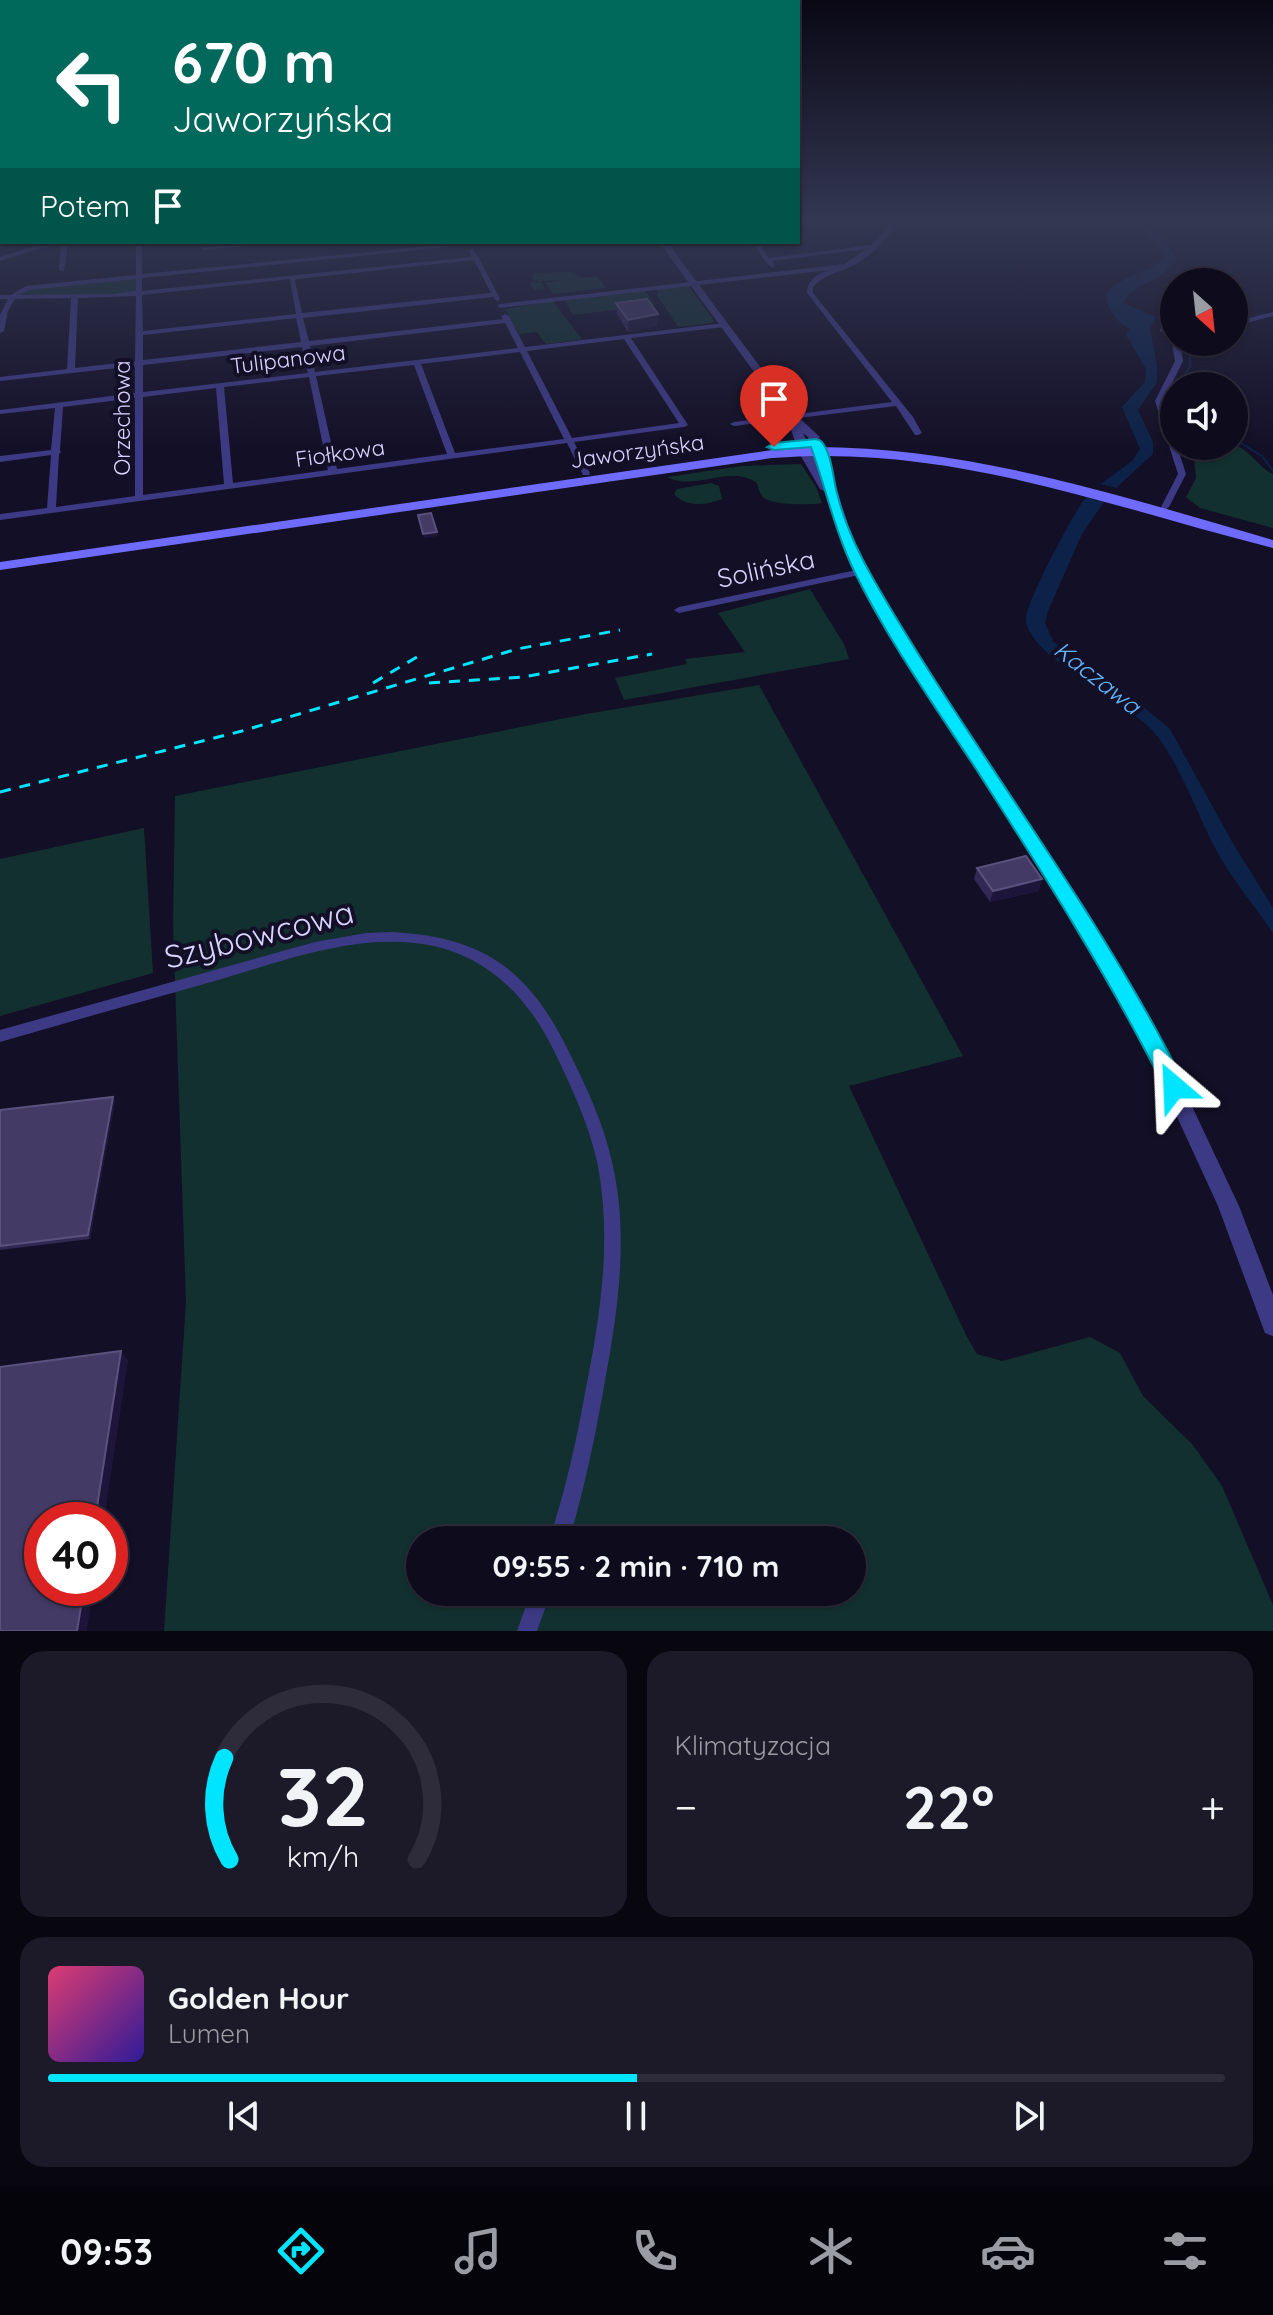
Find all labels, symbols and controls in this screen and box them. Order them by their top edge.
text: 670 m [172,27,335,97]
icon: left [40,32,144,136]
text: Jaworzyńska [172,96,393,141]
icon: arrive [146,184,190,228]
text: Potem [40,187,130,225]
north arrow [1160,268,1248,356]
map controls [1160,268,1248,460]
street label: Tulipanowa [229,338,347,380]
street label: Orzechowa [108,360,136,476]
pin [740,365,808,447]
button: sound [1160,372,1248,460]
icon: arrive [752,377,796,421]
street label: Jaworzyńska [568,428,706,474]
street label: Fiołkowa [293,433,387,473]
street label: Solińska [714,542,818,595]
water label: Kaczawa [1048,634,1148,721]
street label: Szybowcowa [160,891,358,977]
position arrow [1132,1045,1216,1129]
speed limit sign: 40 [24,1502,128,1606]
text: 09:55 · 2 min · 710 m [492,1547,780,1585]
text: Klimatyzacja [675,1729,831,1762]
text: 32 [277,1743,369,1847]
text: 22° [903,1769,995,1844]
text: − [675,1779,697,1834]
text: + [1200,1779,1225,1834]
text: km/h [287,1838,360,1874]
text: Golden Hour [168,1979,349,2017]
text: Lumen [168,2017,250,2050]
icon: previous [222,2094,266,2138]
icon: pause [614,2094,658,2138]
icon: next [1007,2094,1051,2138]
icon: directions [273,2223,329,2279]
icon: music [450,2223,506,2279]
icon: phone [627,2223,683,2279]
icon: climate [803,2223,859,2279]
icon: car [980,2223,1036,2279]
icon: filters [1157,2223,1213,2279]
text: 09:53 [60,2229,153,2274]

